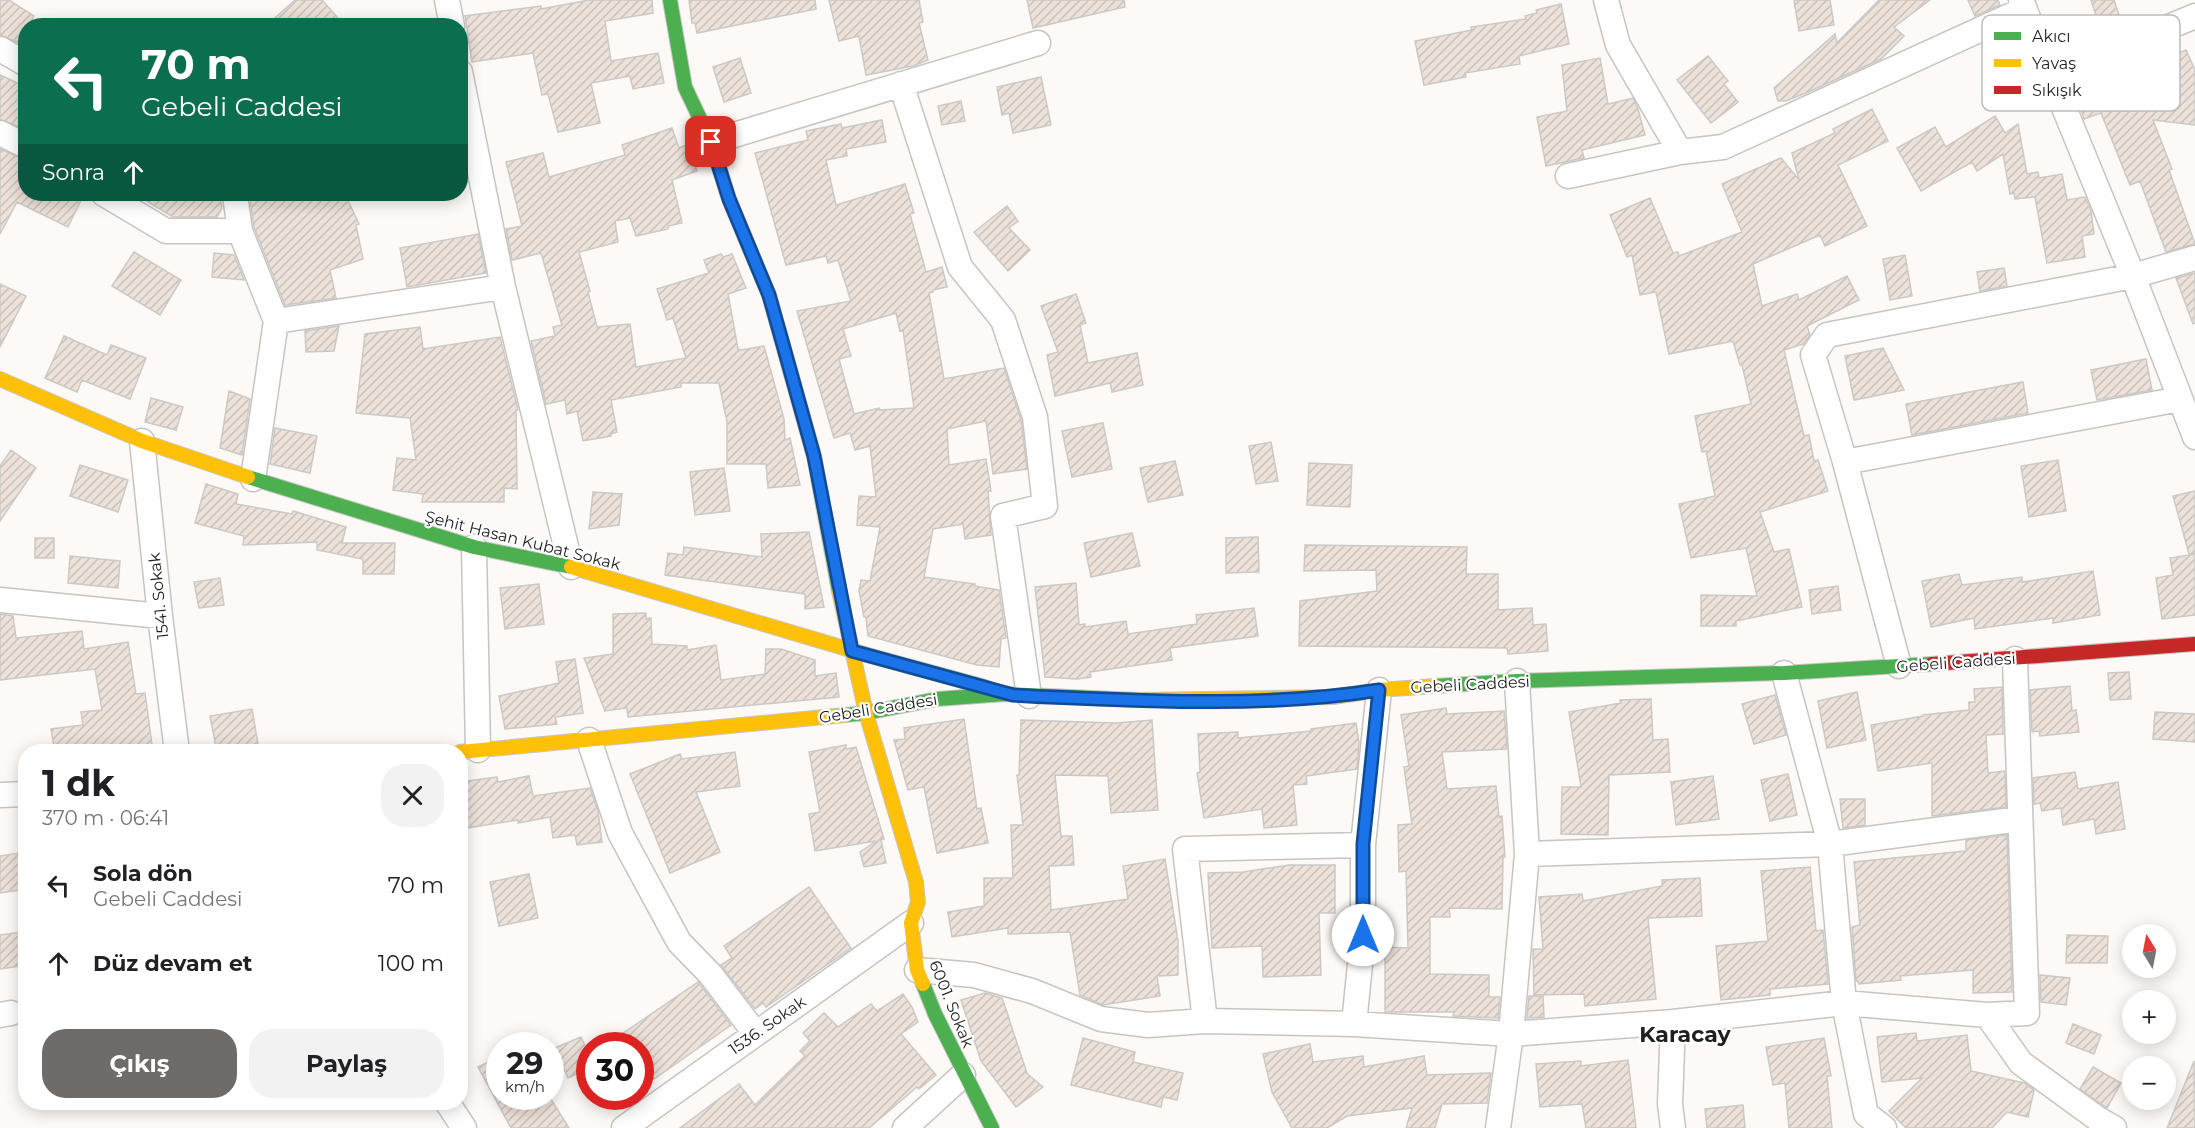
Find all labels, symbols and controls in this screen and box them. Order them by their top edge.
legend [1982,15,2180,111]
text: Akıcı [2032,27,2071,46]
text: 70 m [141,38,251,90]
icon: left [42,42,120,120]
text: Yavaş [2032,54,2076,73]
text: Sıkışık [2032,81,2082,100]
text: Gebeli Caddesi [141,90,343,123]
pin [685,116,736,167]
icon: arrive [694,125,727,158]
icon: ahead [117,156,150,189]
text: Sonra [42,159,105,186]
street label: Şehit Hasan Kubat Sokak [423,507,623,574]
street label: 1541. Sokak [144,551,172,640]
street label: Gebeli Caddesi [1896,649,2016,676]
street label: Gebeli Caddesi [1410,672,1530,697]
street label: Gebeli Caddesi [818,690,939,727]
text: 1 dk [42,761,115,805]
button: close [381,764,444,827]
text: 370 m · 06:41 [42,806,169,830]
text: Sola dön [93,860,193,887]
icon: left [42,869,75,902]
text: 70 m [388,872,444,899]
text: Gebeli Caddesi [93,887,242,911]
position arrow [1331,903,1395,967]
north arrow [2122,924,2176,978]
map controls [2122,924,2176,1110]
icon: ahead [42,947,75,980]
text: Düz devam et [93,950,252,977]
text: 100 m [378,950,444,977]
street label: 6001. Sokak [925,958,978,1051]
button: + [2122,990,2176,1044]
street label: 1536. Sokak [725,992,810,1059]
district label: Karacay [1639,1021,1732,1048]
button: Çıkış [42,1029,237,1098]
button: Paylaş [249,1029,444,1098]
speed limit sign: 30 [576,1032,654,1110]
text: 29 [507,1045,543,1082]
button: − [2122,1056,2176,1110]
text: km/h [505,1077,545,1096]

